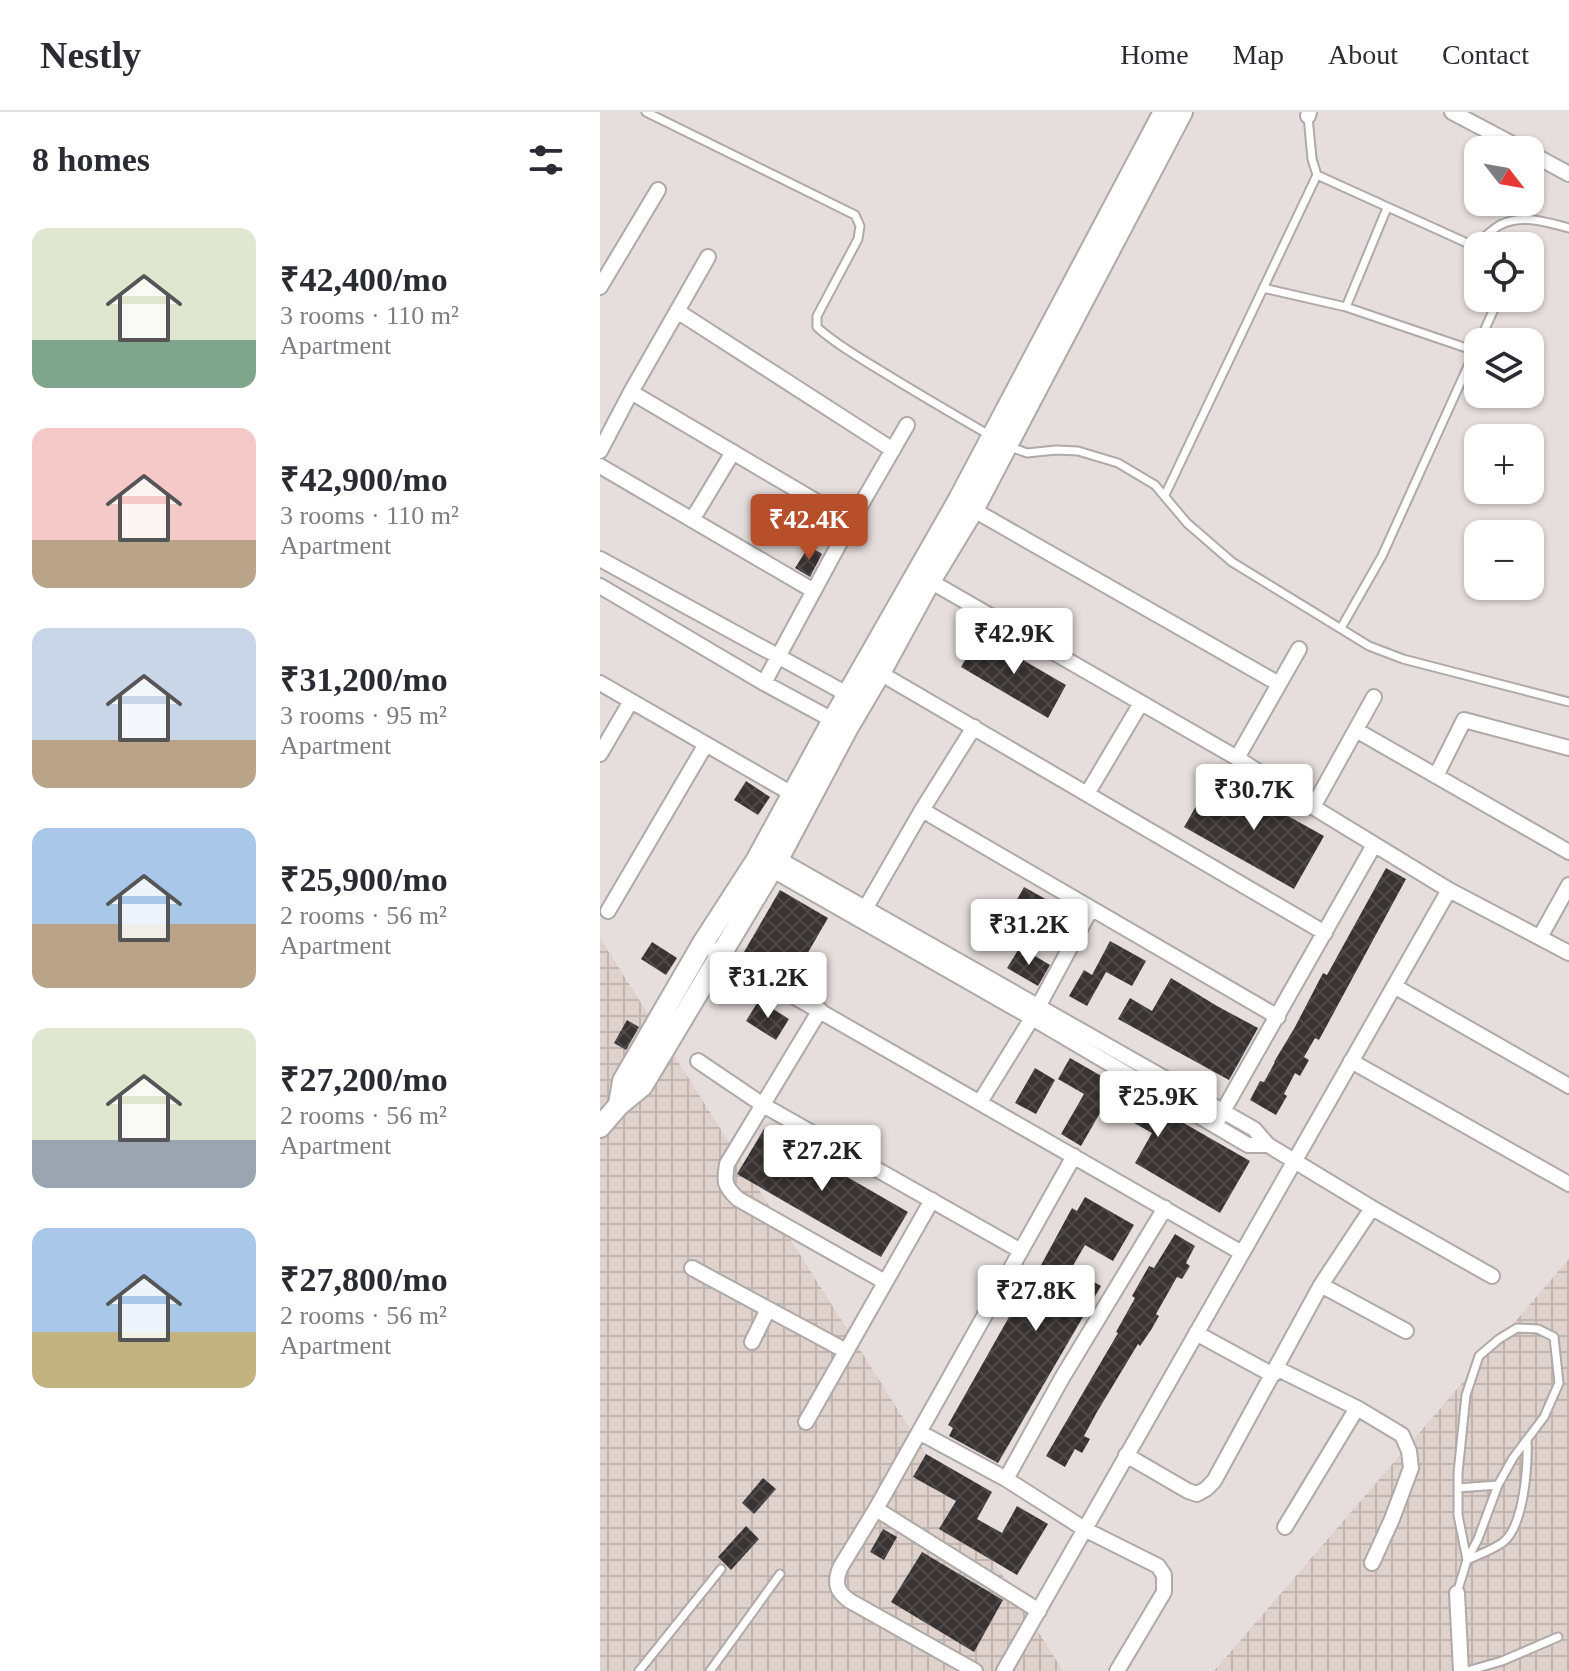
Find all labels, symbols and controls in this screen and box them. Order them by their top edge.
text: Nestly [40,34,141,76]
text: Home [1120,39,1189,70]
text: Map [1233,39,1284,70]
text: About [1328,39,1398,70]
text: Contact [1442,39,1529,70]
north arrow [1464,136,1544,216]
map controls [1464,136,1544,600]
icon: filters [524,138,568,182]
text: 8 homes [32,141,150,178]
button: locate [1464,232,1544,312]
icon: home [96,260,192,356]
text: ₹42,400/mo [280,261,448,298]
text: 3 rooms · 110 m² [280,301,459,330]
button: layers [1464,328,1544,408]
text: Apartment [280,331,391,360]
button: + [1464,424,1544,504]
icon: home [96,460,192,556]
text: ₹42,900/mo [280,461,448,498]
pin: ₹42.4K [744,494,874,562]
text: 3 rooms · 110 m² [280,501,459,530]
text: ₹42.4K [769,505,849,534]
button: − [1464,520,1544,600]
text: Apartment [280,531,391,560]
pin: ₹42.9K [949,608,1079,676]
text: ₹42.9K [974,619,1054,648]
icon: home [96,660,192,756]
text: ₹31,200/mo [280,661,448,698]
text: 3 rooms · 95 m² [280,701,447,730]
text: Apartment [280,731,391,760]
pin: ₹30.7K [1189,764,1319,832]
text: ₹30.7K [1214,775,1294,804]
icon: home [96,860,192,956]
text: ₹25,900/mo [280,861,448,898]
pin: ₹31.2K [964,899,1094,967]
text: 2 rooms · 56 m² [280,901,447,930]
text: ₹31.2K [989,910,1069,939]
text: Apartment [280,931,391,960]
pin: ₹31.2K [703,952,833,1020]
text: ₹31.2K [728,963,808,992]
icon: home [96,1060,192,1156]
text: ₹27,200/mo [280,1061,448,1098]
pin: ₹25.9K [1093,1071,1223,1139]
text: ₹25.9K [1118,1082,1198,1111]
text: 2 rooms · 56 m² [280,1101,447,1130]
pin: ₹27.2K [757,1125,887,1193]
text: Apartment [280,1131,391,1160]
text: ₹27.2K [782,1136,862,1165]
icon: home [96,1260,192,1356]
text: ₹27,800/mo [280,1261,448,1298]
pin: ₹27.8K [971,1265,1101,1333]
text: ₹27.8K [996,1276,1076,1305]
text: 2 rooms · 56 m² [280,1301,447,1330]
text: Apartment [280,1331,391,1360]

